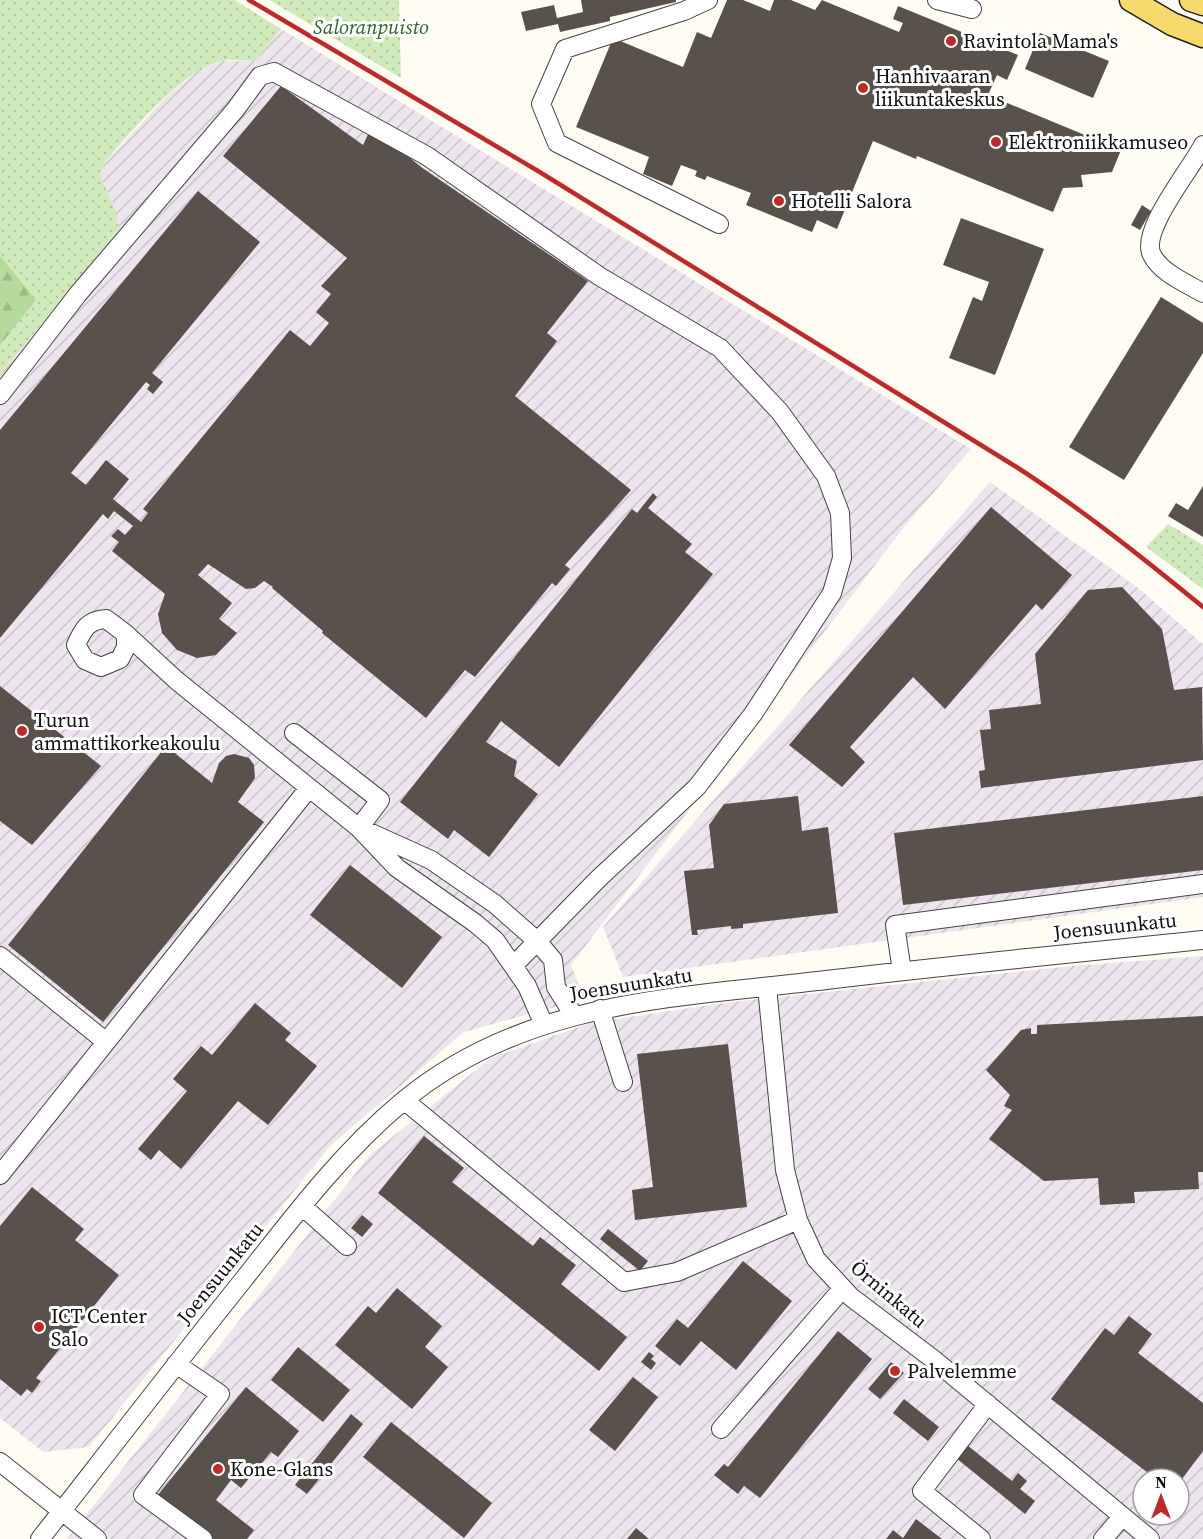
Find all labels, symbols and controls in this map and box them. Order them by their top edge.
park label: Saloranpuisto [313,13,429,41]
place label: Ravintola Mama's [963,27,1118,55]
marker: Ravintola Mama's [944,34,958,48]
place label: Hanhivaaran liikuntakeskus [875,62,1005,113]
marker: Hanhivaaran liikuntakeskus [856,81,870,95]
place label: Elektroniikkamuseo [1008,128,1188,156]
marker: Elektroniikkamuseo [989,135,1003,149]
place label: Hotelli Salora [791,187,913,215]
marker: Hotelli Salora [772,194,786,208]
place label: Turun ammattikorkeakoulu [34,706,220,757]
marker: Turun ammattikorkeakoulu [15,724,29,738]
street label: Joensuunkatu [1051,906,1178,946]
street label: Joensuunkatu [567,960,694,1008]
street label: Joensuunkatu [170,1216,270,1331]
street label: Örninkatu [845,1254,933,1334]
place label: ICT Center Salo [51,1302,147,1353]
marker: ICT Center Salo [32,1320,46,1334]
place label: Palvelemme [907,1357,1017,1385]
marker: Palvelemme [888,1364,902,1378]
place label: Kone-Glans [230,1455,333,1483]
marker: Kone-Glans [211,1462,225,1476]
north arrow [1131,1467,1191,1527]
text: N [1155,1471,1167,1493]

